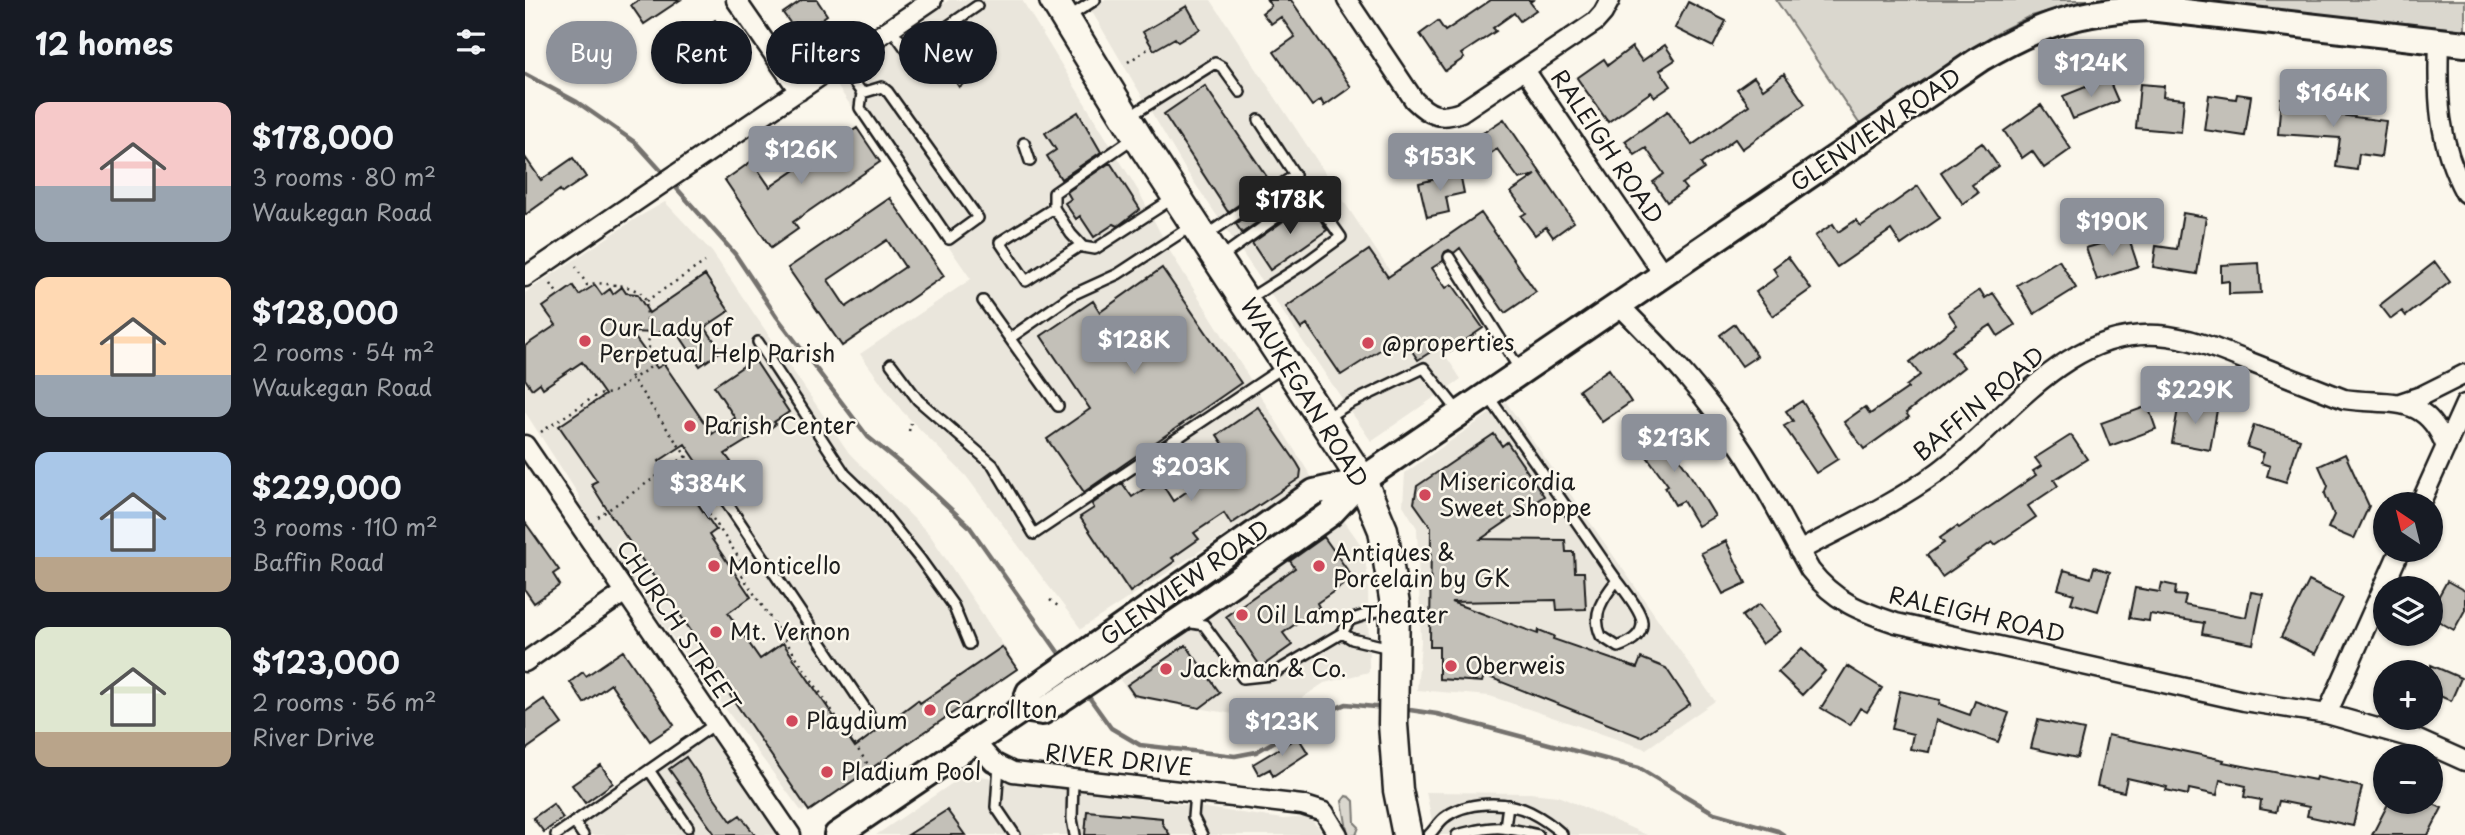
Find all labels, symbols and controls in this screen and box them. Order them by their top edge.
text: 12 homes [35,20,173,65]
chip: Buy [546,21,637,84]
chip: Rent [651,21,752,84]
chip: Filters [766,21,885,84]
chip: New [899,21,997,84]
icon: filters [452,23,490,61]
pin: $124K [2042,40,2140,99]
text: $124K [2054,44,2128,79]
street label: GLENVIEW ROAD [1783,58,1968,199]
street label: RALEIGH ROAD [1543,62,1673,230]
pin: $164K [2284,69,2382,129]
text: $164K [2296,74,2370,109]
text: $178,000 [252,114,394,159]
pin: $126K [752,127,850,186]
icon: home [91,130,175,214]
text: $126K [764,131,838,166]
pin: $153K [1391,134,1489,193]
text: $153K [1404,138,1476,173]
text: 3 rooms · 80 m² [252,159,436,194]
pin: $178K [1241,176,1339,236]
text: $178K [1255,181,1325,216]
text: Waukegan Road [252,194,432,229]
pin: $190K [2063,198,2161,258]
text: $190K [2076,203,2148,238]
text: $128,000 [252,289,398,334]
street label: WAUKEGAN ROAD [1233,291,1378,494]
icon: home [91,305,175,389]
place label: Our Lady of Perpetual Help Parish [599,309,835,370]
pin: $128K [1085,316,1183,376]
text: $128K [1098,321,1170,356]
place label: @properties [1382,324,1515,359]
marker: Our Lady of Perpetual Help Parish [577,333,593,349]
text: 2 rooms · 54 m² [252,334,435,369]
marker: @properties [1360,335,1376,351]
street label: BAFFIN ROAD [1905,337,2052,468]
pin: $229K [2146,366,2244,426]
text: Waukegan Road [252,369,432,404]
text: $229K [2157,371,2233,406]
place label: Parish Center [704,407,856,442]
pin: $213K [1625,414,1723,474]
marker: Parish Center [682,418,698,434]
text: $213K [1638,419,1710,454]
pin: $203K [1142,444,1240,503]
text: $203K [1152,448,1230,483]
pin: $384K [659,461,757,520]
place label: Misericordia Sweet Shoppe [1439,463,1592,524]
text: $229,000 [252,464,402,509]
text: $384K [670,465,746,500]
icon: home [91,480,175,564]
marker: Misericordia Sweet Shoppe [1417,487,1433,503]
north arrow [2373,492,2443,562]
map controls [2373,492,2443,814]
text: 3 rooms · 110 m² [252,509,438,544]
street label: GLENVIEW ROAD [1092,510,1276,653]
street label: CHURCH STREET [609,532,750,719]
place label: Antiques & Porcelain by GK [1333,534,1510,595]
text: Baffin Road [252,544,384,579]
place label: Monticello [728,547,841,582]
marker: Monticello [706,558,722,574]
marker: Antiques & Porcelain by GK [1311,558,1327,574]
street label: RALEIGH ROAD [1886,576,2069,651]
button: layers [2373,576,2443,646]
place label: Oil Lamp Theater [1256,596,1448,631]
marker: Oil Lamp Theater [1234,607,1250,623]
place label: Mt. Vernon [730,613,850,648]
marker: Mt. Vernon [708,624,724,640]
text: $123,000 [252,639,400,684]
place label: Oberweis [1465,647,1565,682]
place label: Jackman & Co. [1180,650,1347,685]
icon: home [91,655,175,739]
marker: Oberweis [1443,658,1459,674]
button: + [2373,660,2443,730]
marker: Jackman & Co. [1158,661,1174,677]
text: 2 rooms · 56 m² [252,684,437,719]
place label: Carrollton [944,691,1058,726]
pin: $123K [1233,698,1331,758]
place label: Playdium [806,702,908,737]
marker: Carrollton [922,702,938,718]
text: $123K [1245,703,1319,738]
marker: Playdium [784,713,800,729]
text: River Drive [252,719,375,754]
street label: RIVER DRIVE [1044,733,1195,784]
button: − [2373,744,2443,814]
place label: Pladium Pool [841,753,981,788]
marker: Pladium Pool [819,764,835,780]

